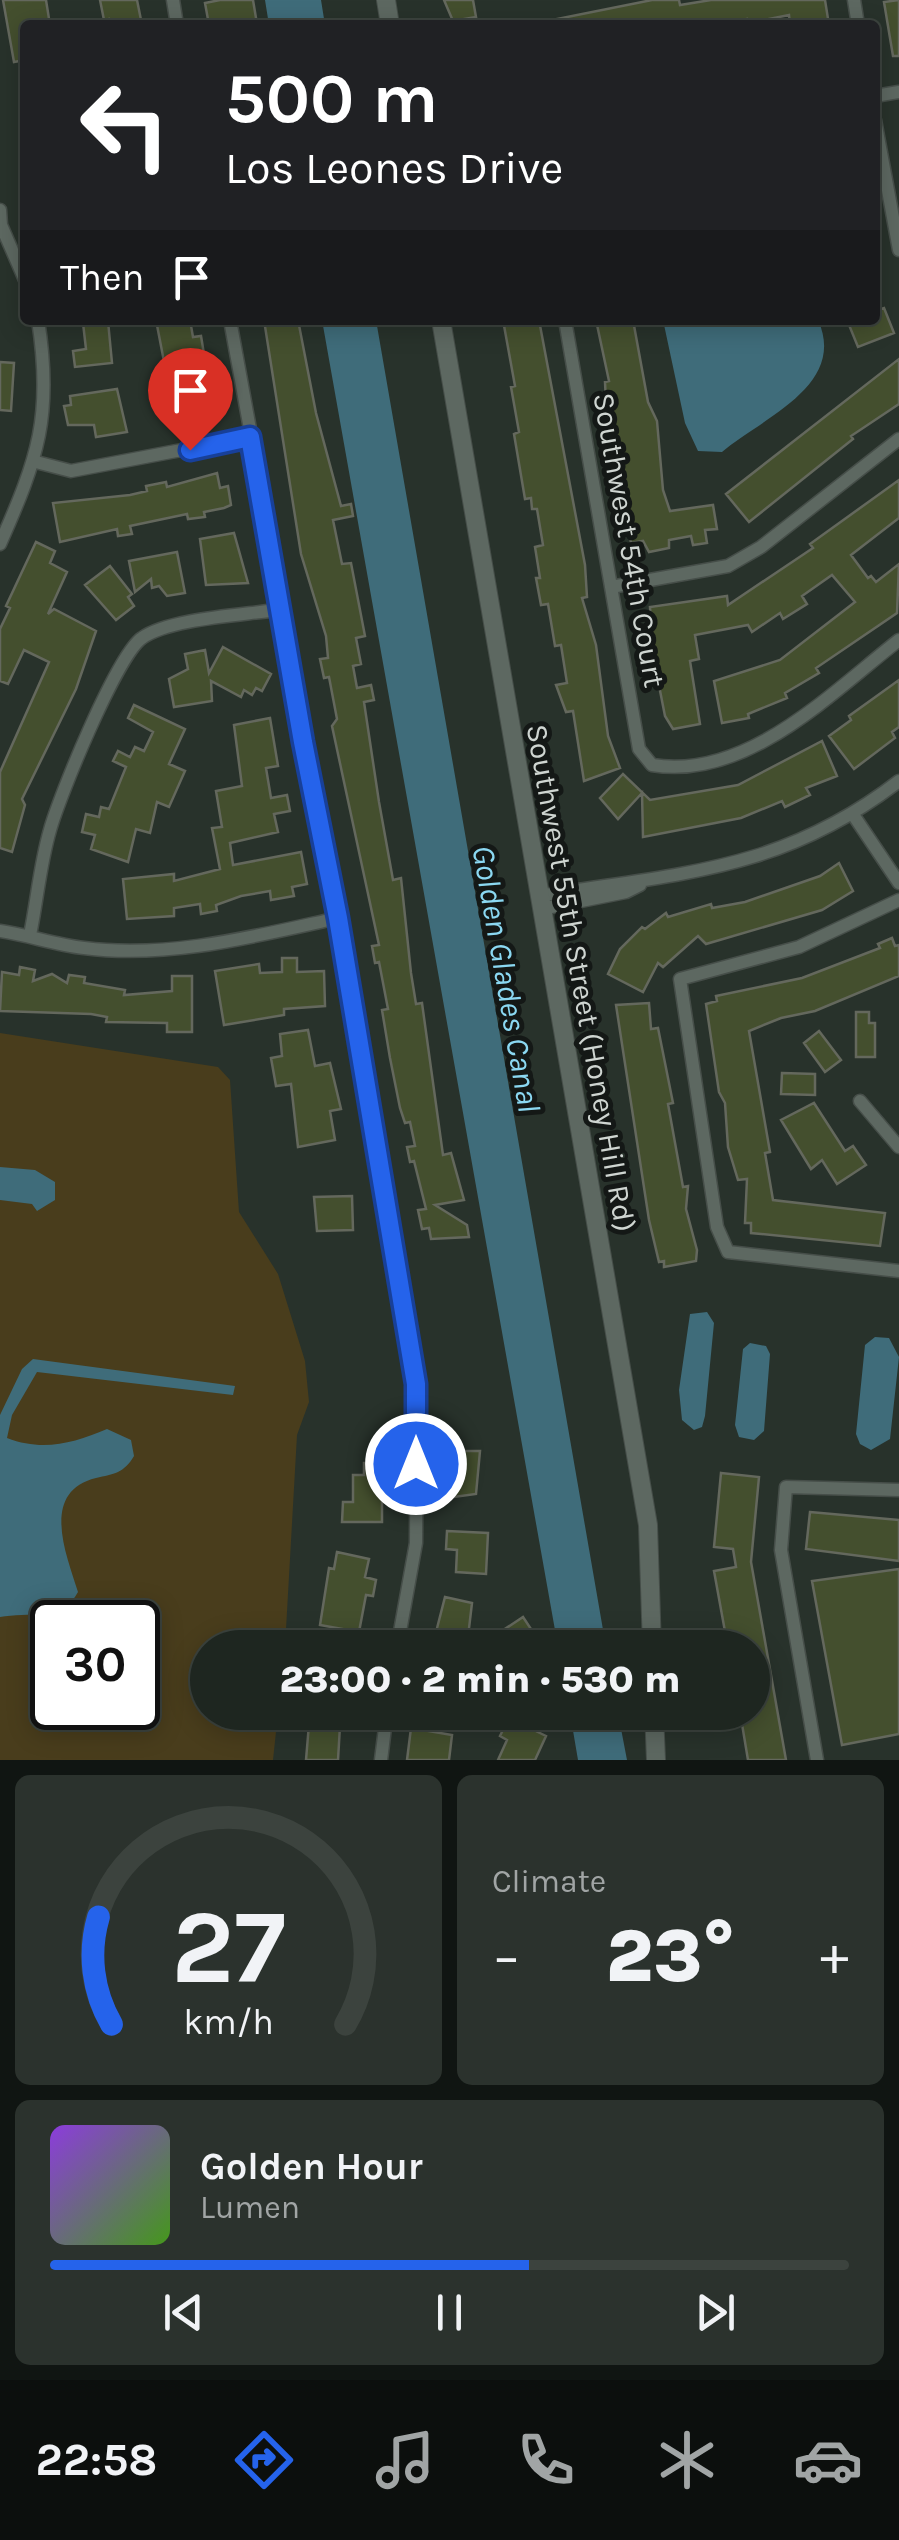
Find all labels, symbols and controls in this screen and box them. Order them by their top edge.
text: 500 m [225,58,438,140]
icon: left [60,60,190,190]
text: Los Leones Drive [225,142,563,194]
icon: arrive [164,250,219,305]
text: Then [60,255,144,300]
pin [148,348,233,451]
icon: arrive [163,363,218,418]
street label: Southwest 54th Court [585,390,673,690]
street label: Southwest 55th Street (Honey Hill Rd) [519,721,643,1235]
water label: Golden Glades Canal [464,843,548,1115]
position arrow [364,1412,468,1516]
speed limit sign: 30 [30,1600,160,1730]
text: 23:00 · 2 min · 530 m [279,1657,681,1702]
text: Climate [492,1863,606,1900]
text: 27 [171,1887,286,2008]
text: 23° [606,1912,735,2000]
text: − [492,1924,521,1988]
text: + [820,1924,849,1988]
text: km/h [183,2001,274,2043]
text: Golden Hour [200,2144,423,2189]
text: Lumen [200,2189,300,2226]
icon: previous [156,2285,211,2340]
icon: pause [422,2285,477,2340]
icon: next [688,2285,743,2340]
icon: directions [229,2425,299,2495]
icon: music [370,2425,440,2495]
icon: phone [511,2425,581,2495]
icon: climate [652,2425,722,2495]
icon: car [793,2425,863,2495]
text: 22:58 [36,2434,157,2486]

